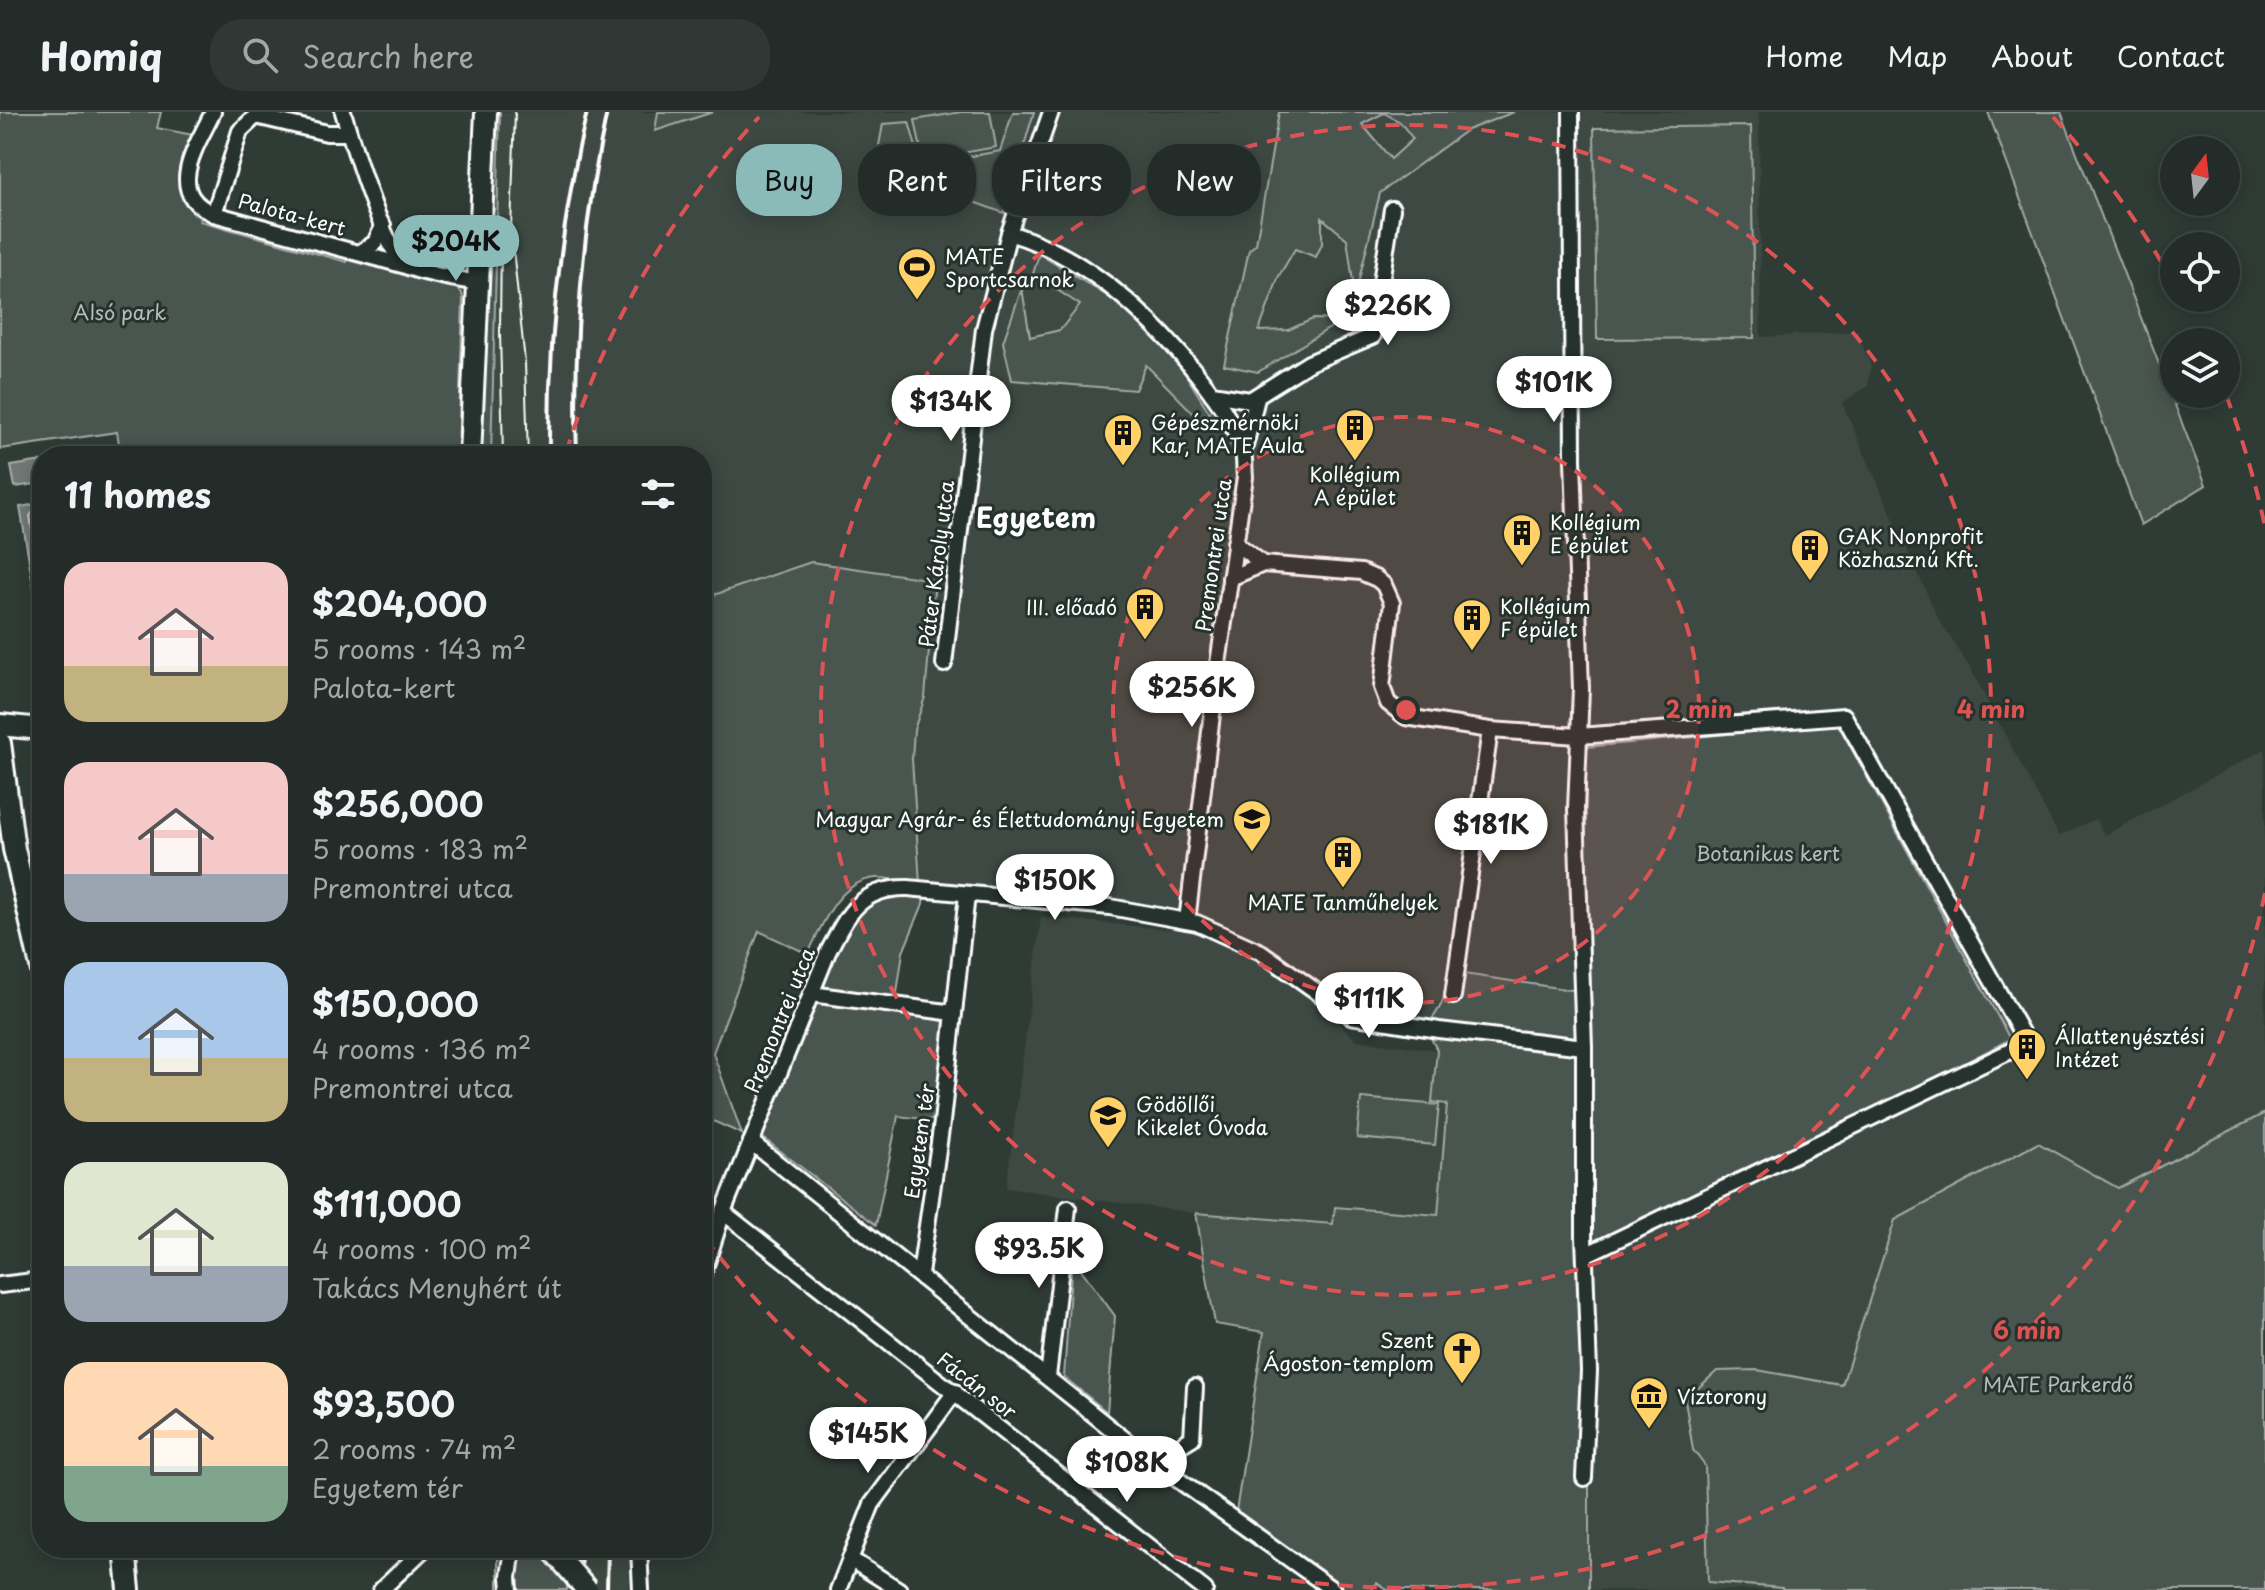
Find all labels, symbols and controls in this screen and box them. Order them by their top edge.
search box [210,19,770,91]
text: Homiq [40,27,162,84]
icon: search [238,33,282,77]
text: Search here [302,33,474,78]
text: Home [1765,34,1843,77]
text: Map [1887,34,1947,77]
text: About [1991,34,2073,77]
text: Contact [2117,34,2225,77]
north arrow [2160,136,2240,216]
map controls [2160,136,2240,408]
chip: Buy [736,144,842,216]
chip: Rent [858,144,976,216]
chip: Filters [992,144,1131,216]
chip: New [1147,144,1261,216]
street label: Palota-kert [235,185,349,243]
pin: $204K [400,215,512,283]
text: $204K [411,221,501,260]
button: locate [2160,232,2240,312]
place label: MATE Sportcsarnok [945,241,1075,294]
sports icon: MATE Sportcsarnok [896,246,938,301]
pin: $226K [1332,279,1444,347]
text: $226K [1344,285,1432,324]
park label: Alsó park [74,297,166,327]
button: layers [2160,328,2240,408]
pin: $101K [1498,356,1610,424]
text: $101K [1515,362,1593,401]
pin: $134K [895,375,1007,443]
text: $134K [910,381,992,420]
place label: Gépészmérnöki Kar, MATE Aula [1151,407,1304,460]
building icon: Kollégium A épület [1334,407,1376,462]
building icon: Gépészmérnöki Kar, MATE Aula [1102,412,1144,467]
place label: Kollégium A épület [1310,459,1400,512]
text: 11 homes [64,468,211,520]
icon: filters [636,472,680,516]
street label: Premontrei utca [1187,476,1239,634]
street label: Páter Károly utca [911,478,961,649]
district label: Egyetem [976,495,1096,538]
place label: Kollégium E épület [1550,507,1641,560]
building icon: Kollégium E épület [1501,512,1543,567]
place label: GAK Nonprofit Közhasznú Kft. [1838,521,1983,574]
building icon: GAK Nonprofit Közhasznú Kft. [1789,527,1831,582]
text: $204,000 [312,577,487,629]
building icon: III. előadó [1124,586,1166,641]
place label: Kollégium F épület [1500,591,1591,644]
place label: III. előadó [1026,592,1117,622]
icon: home [128,594,224,690]
building icon: Kollégium F épület [1451,597,1493,652]
text: 5 rooms · 143 m² [312,629,527,668]
pin: $256K [1136,661,1248,729]
text: $256K [1147,667,1237,706]
text: Palota-kert [312,668,455,707]
text: 2 min [1665,690,1733,726]
text: 4 min [1957,690,2025,726]
centre of rings [1392,696,1420,724]
text: $256,000 [312,777,484,829]
icon: home [128,794,224,890]
school or university icon: Magyar Agrár- és Élettudományi Egyetem [1231,798,1273,853]
pin: $181K [1435,798,1547,866]
place label: Magyar Agrár- és Élettudományi Egyetem [815,804,1224,834]
text: $181K [1453,804,1529,843]
text: 5 rooms · 183 m² [312,829,528,868]
building icon: MATE Tanműhelyek [1322,834,1364,889]
park label: Botanikus kert [1696,838,1840,868]
pin: $150K [999,854,1111,922]
text: $150K [1014,860,1096,899]
text: Premontrei utca [312,868,513,907]
place label: MATE Tanműhelyek [1247,887,1439,917]
street label: Premontrei utca [736,942,822,1097]
pin: $111K [1313,972,1425,1040]
text: $150,000 [312,977,479,1029]
text: $111K [1333,978,1405,1017]
icon: home [128,994,224,1090]
place label: Állattenyésztési Intézet [2055,1021,2205,1074]
building icon: Állattenyésztési Intézet [2006,1026,2048,1081]
text: 4 rooms · 136 m² [312,1029,532,1068]
text: Premontrei utca [312,1068,513,1107]
street label: Egyetem tér [896,1081,942,1200]
place label: Gödöllői Kikelet Óvoda [1136,1089,1269,1142]
school or university icon: Gödöllői Kikelet Óvoda [1087,1094,1129,1149]
text: $111,000 [312,1177,462,1229]
icon: home [128,1194,224,1290]
pin: $93.5K [974,1222,1104,1290]
text: $93.5K [993,1228,1085,1267]
text: 4 rooms · 100 m² [312,1229,532,1268]
text: Takács Menyhért út [312,1268,562,1307]
text: 6 min [1993,1311,2061,1347]
place label: Szent Ágoston-templom [1263,1325,1434,1378]
church icon: Szent Ágoston-templom [1441,1330,1483,1385]
street label: Fácán sor [931,1344,1024,1426]
park label: MATE Parkerdő [1983,1369,2133,1399]
museum icon: Víztorony [1628,1375,1670,1430]
text: $93,500 [312,1377,455,1429]
place label: Víztorony [1677,1381,1767,1411]
icon: home [128,1394,224,1490]
pin: $145K [812,1407,924,1475]
text: $145K [827,1413,909,1452]
text: 2 rooms · 74 m² [312,1429,516,1468]
pin: $108K [1071,1436,1183,1504]
text: $108K [1085,1442,1169,1481]
text: Egyetem tér [312,1468,463,1507]

